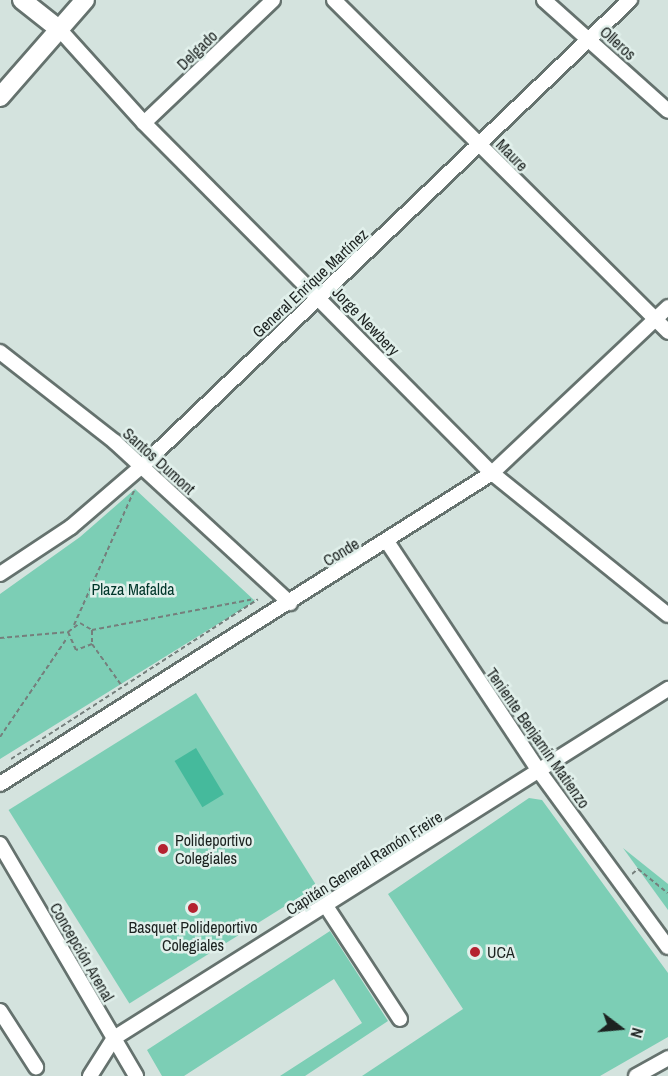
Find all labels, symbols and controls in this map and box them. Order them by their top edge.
street label: Olleros [596,22,640,64]
street label: Delgado [173,26,221,74]
street label: Maure [492,135,532,175]
street label: General Enrique Martínez [248,225,372,341]
street label: Jorge Newbery [328,283,404,359]
street label: Santos Dumont [119,424,199,498]
street label: Conde [319,534,363,570]
park label: Plaza Mafalda [91,579,175,599]
street label: Teniente Benjamín Matienzo [482,664,594,812]
street label: Capitán General Ramón Freire [282,807,446,919]
place label: Polideportivo Colegiales [175,830,252,868]
marker: Polideportivo Colegiales [156,842,170,856]
street label: Concepción Arenal [46,899,118,1005]
marker: Basquet Polideportivo Colegiales [186,901,200,915]
place label: Basquet Polideportivo Colegiales [128,917,258,955]
place label: UCA [487,942,515,962]
marker: UCA [468,945,482,959]
north arrow [590,998,650,1058]
text: N [625,1025,649,1041]

